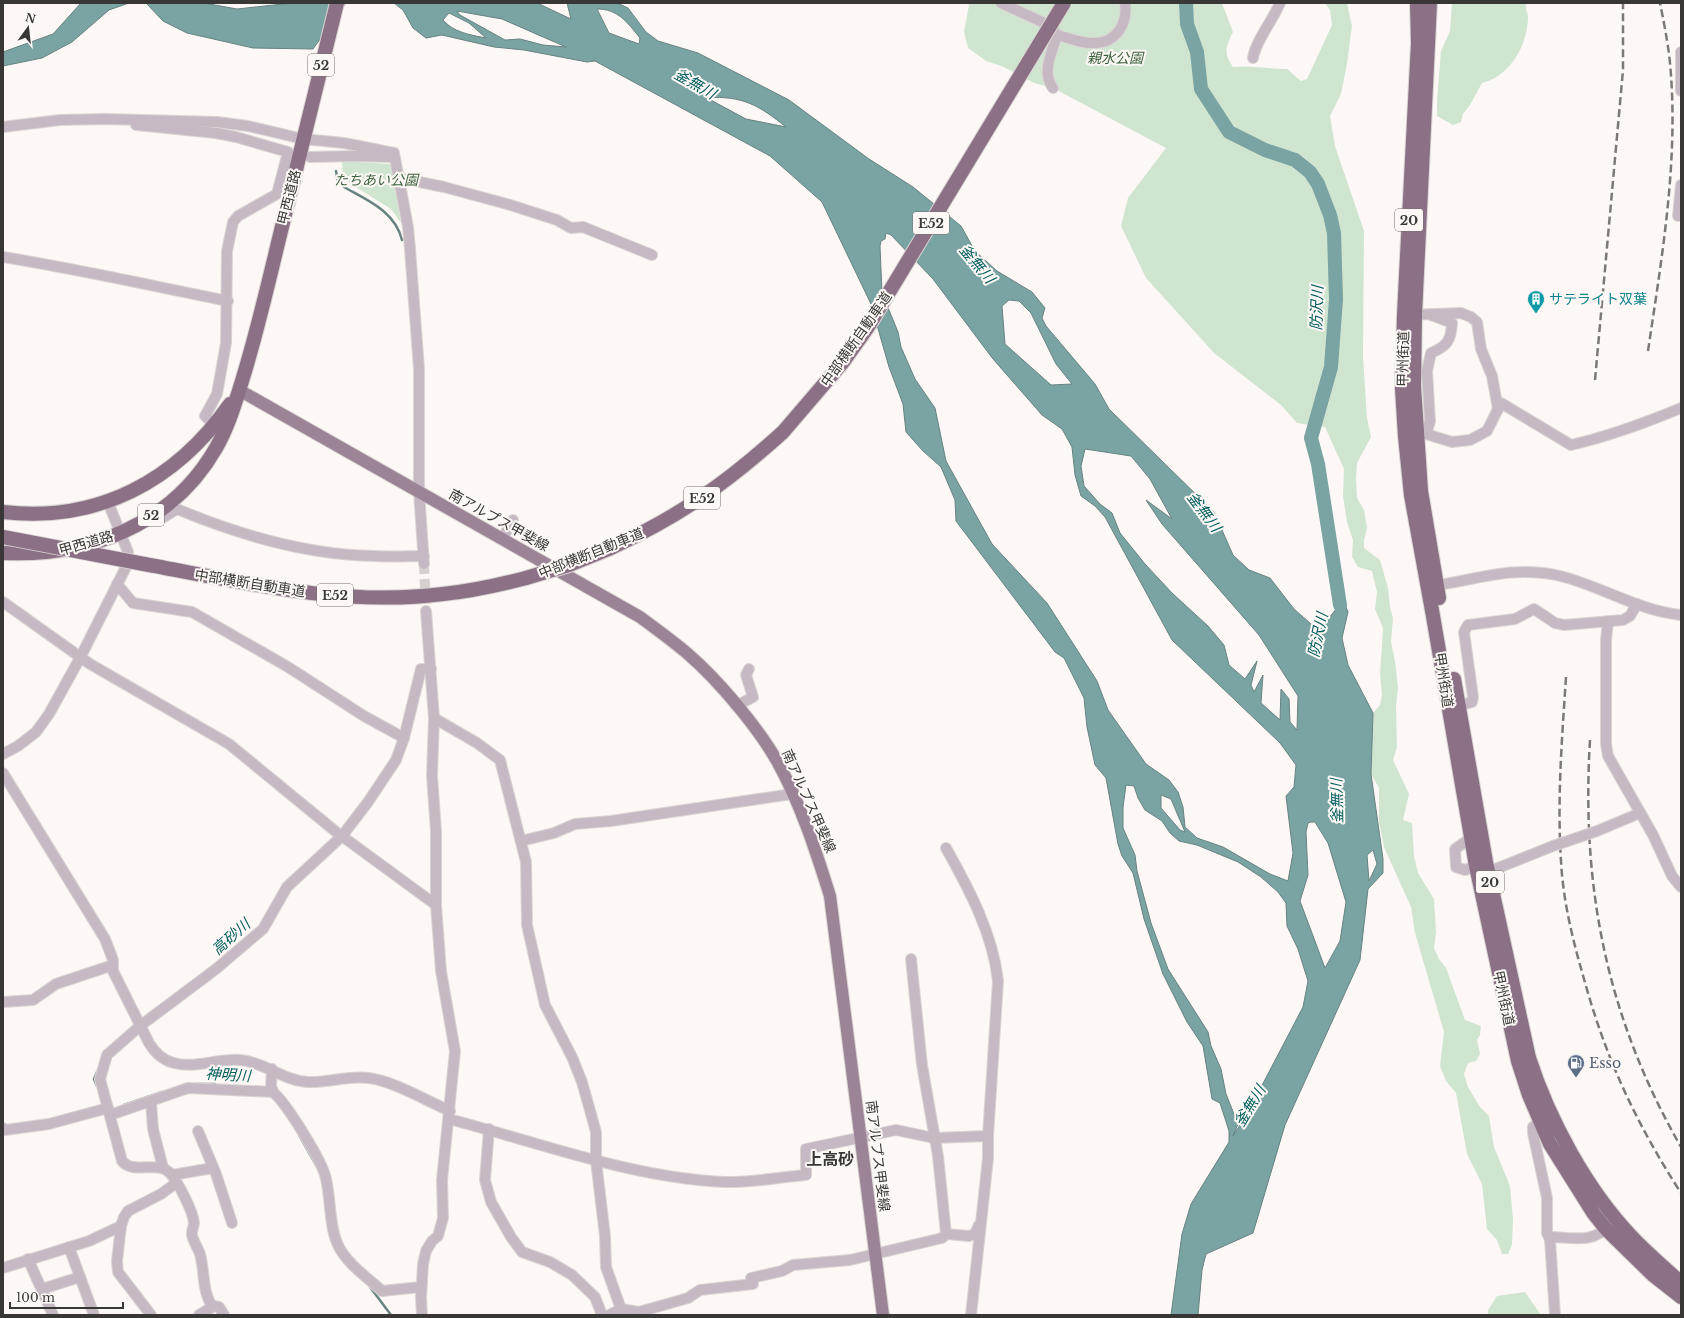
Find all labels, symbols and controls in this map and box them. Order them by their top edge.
north arrow [8,8,48,48]
text: N [24,10,38,27]
park label: 親水公園 [1087,49,1145,67]
road number: 52 [308,54,334,76]
water label: 釜無川 [671,64,721,104]
street label: 甲西道路 [273,168,305,226]
park label: たちあい公園 [334,171,420,189]
road number: 20 [1395,209,1423,231]
road number: E52 [913,212,949,234]
water label: 釜無川 [956,240,1000,289]
water label: 防沢川 [1306,283,1327,331]
street label: 中部横断自動車道 [817,288,895,390]
building icon: サテライト双葉 [1526,289,1546,314]
place label: サテライト双葉 [1549,290,1647,308]
street label: 甲州街道 [1394,331,1412,387]
street label: 南アルプス甲斐線 [446,485,552,555]
road number: E52 [684,487,720,509]
water label: 釜無川 [1183,488,1227,537]
road number: 52 [138,504,164,526]
street label: 中部横断自動車道 [536,524,646,582]
street label: 甲西道路 [57,527,115,559]
street label: 中部横断自動車道 [193,565,307,601]
road number: E52 [317,584,353,606]
water label: 防沢川 [1304,609,1332,659]
street label: 甲州街道 [1431,651,1457,709]
street label: 南アルプス甲斐線 [778,746,840,856]
water label: 釜無川 [1327,776,1346,824]
road number: 20 [1476,871,1504,893]
water label: 高砂川 [208,913,255,959]
street label: 甲州街道 [1489,969,1519,1027]
fuel station icon: Esso [1566,1053,1586,1078]
place label: Esso [1589,1054,1621,1072]
water label: 神明川 [205,1064,253,1085]
water label: 釜無川 [1230,1080,1270,1130]
street label: 南アルプス甲斐線 [862,1099,894,1213]
district label: 上高砂 [806,1149,854,1169]
scale bar [10,1284,123,1310]
text: 100 m [16,1290,55,1305]

